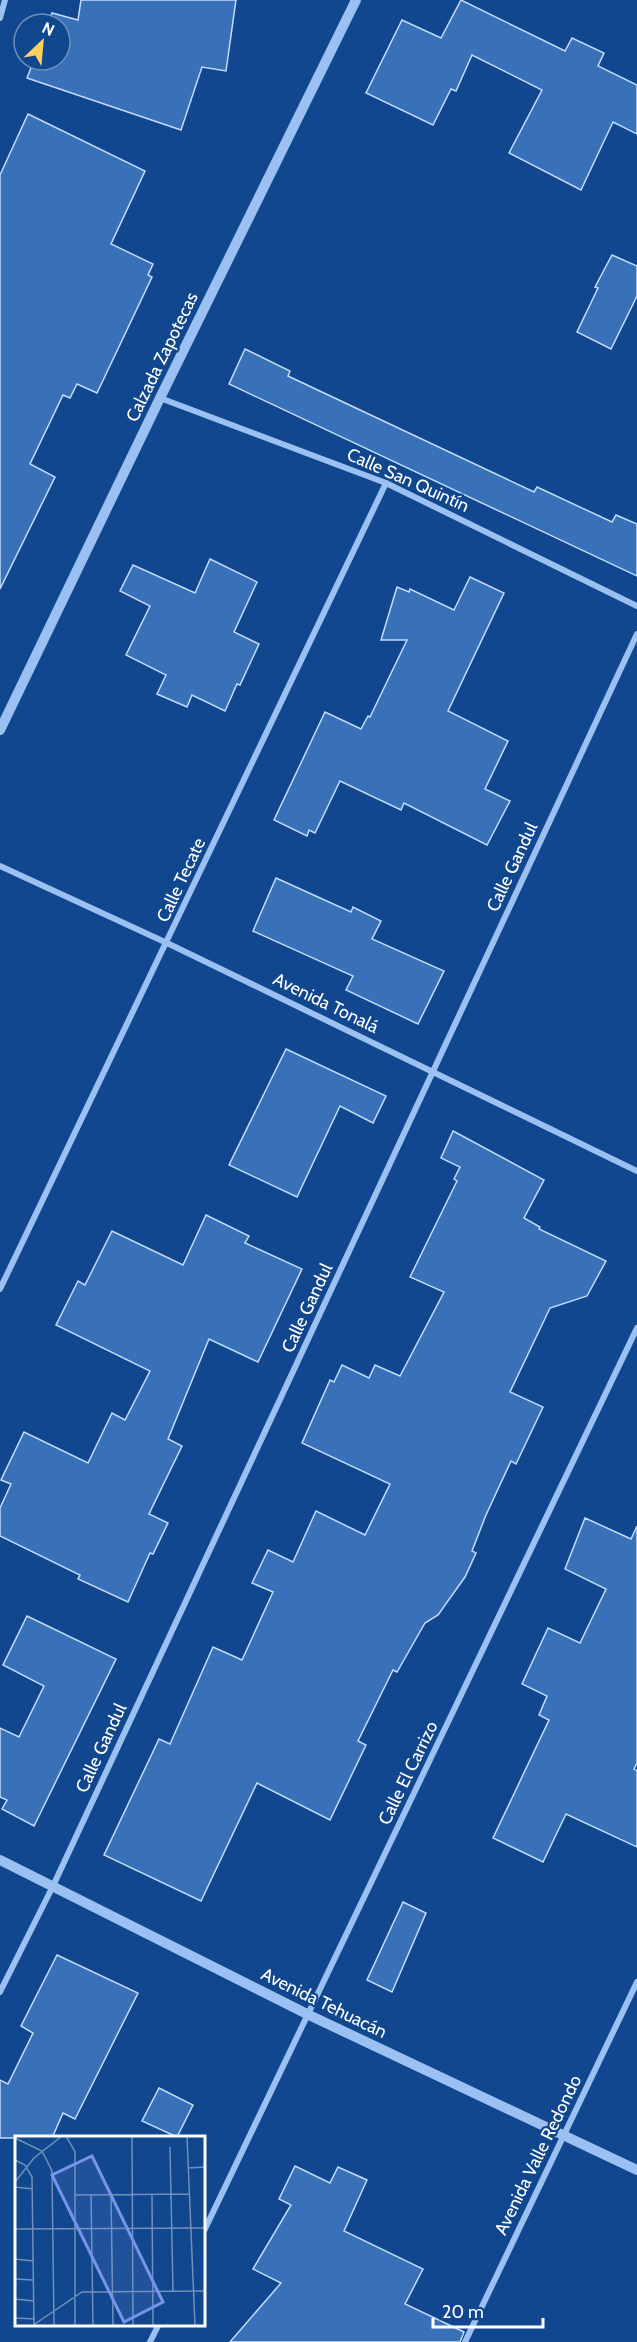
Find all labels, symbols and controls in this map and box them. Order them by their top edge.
north arrow [12,12,72,72]
text: N [39,18,58,40]
street label: Calzada Zapotecas [121,289,203,425]
street label: Calle San Quintín [343,443,473,517]
street label: Calle Gandul [482,818,543,915]
street label: Calle Tecate [152,834,210,926]
street label: Avenida Tonalá [270,968,383,1038]
street label: Calle Gandul [277,1259,338,1356]
street label: Calle Gandul [71,1699,132,1796]
street label: Calle El Carrizo [373,1717,443,1829]
street label: Avenida Tehuacán [258,1963,390,2043]
street label: Avenida Valle Redondo [490,2071,586,2239]
inset map [15,2136,206,2327]
scale bar [433,2291,542,2329]
text: 20 m [442,2301,484,2323]

